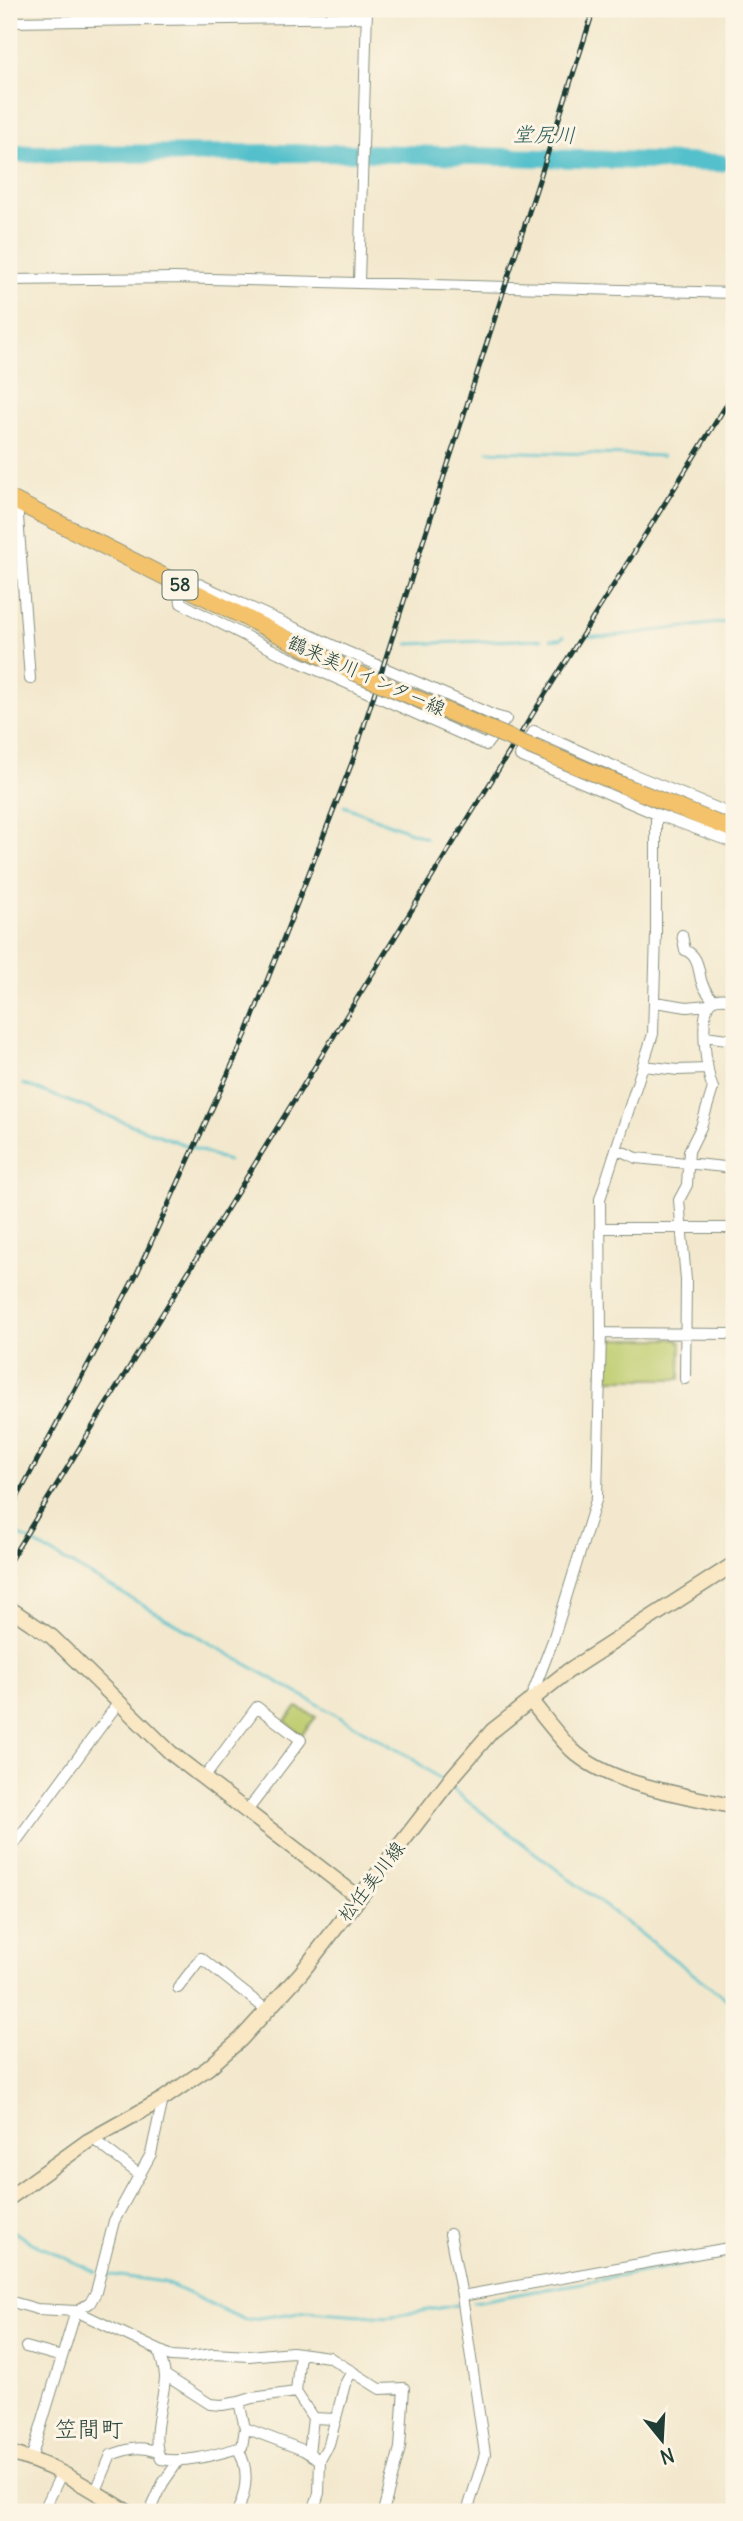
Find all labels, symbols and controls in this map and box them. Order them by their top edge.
water label: 堂尻川 [512,120,576,149]
road number: 58 [162,570,198,600]
street label: 鶴来美川インター線 [284,629,450,721]
street label: 松任美川線 [332,1836,410,1926]
north arrow [628,2406,698,2476]
district label: 笠間町 [55,2414,124,2443]
text: N [657,2443,677,2470]

